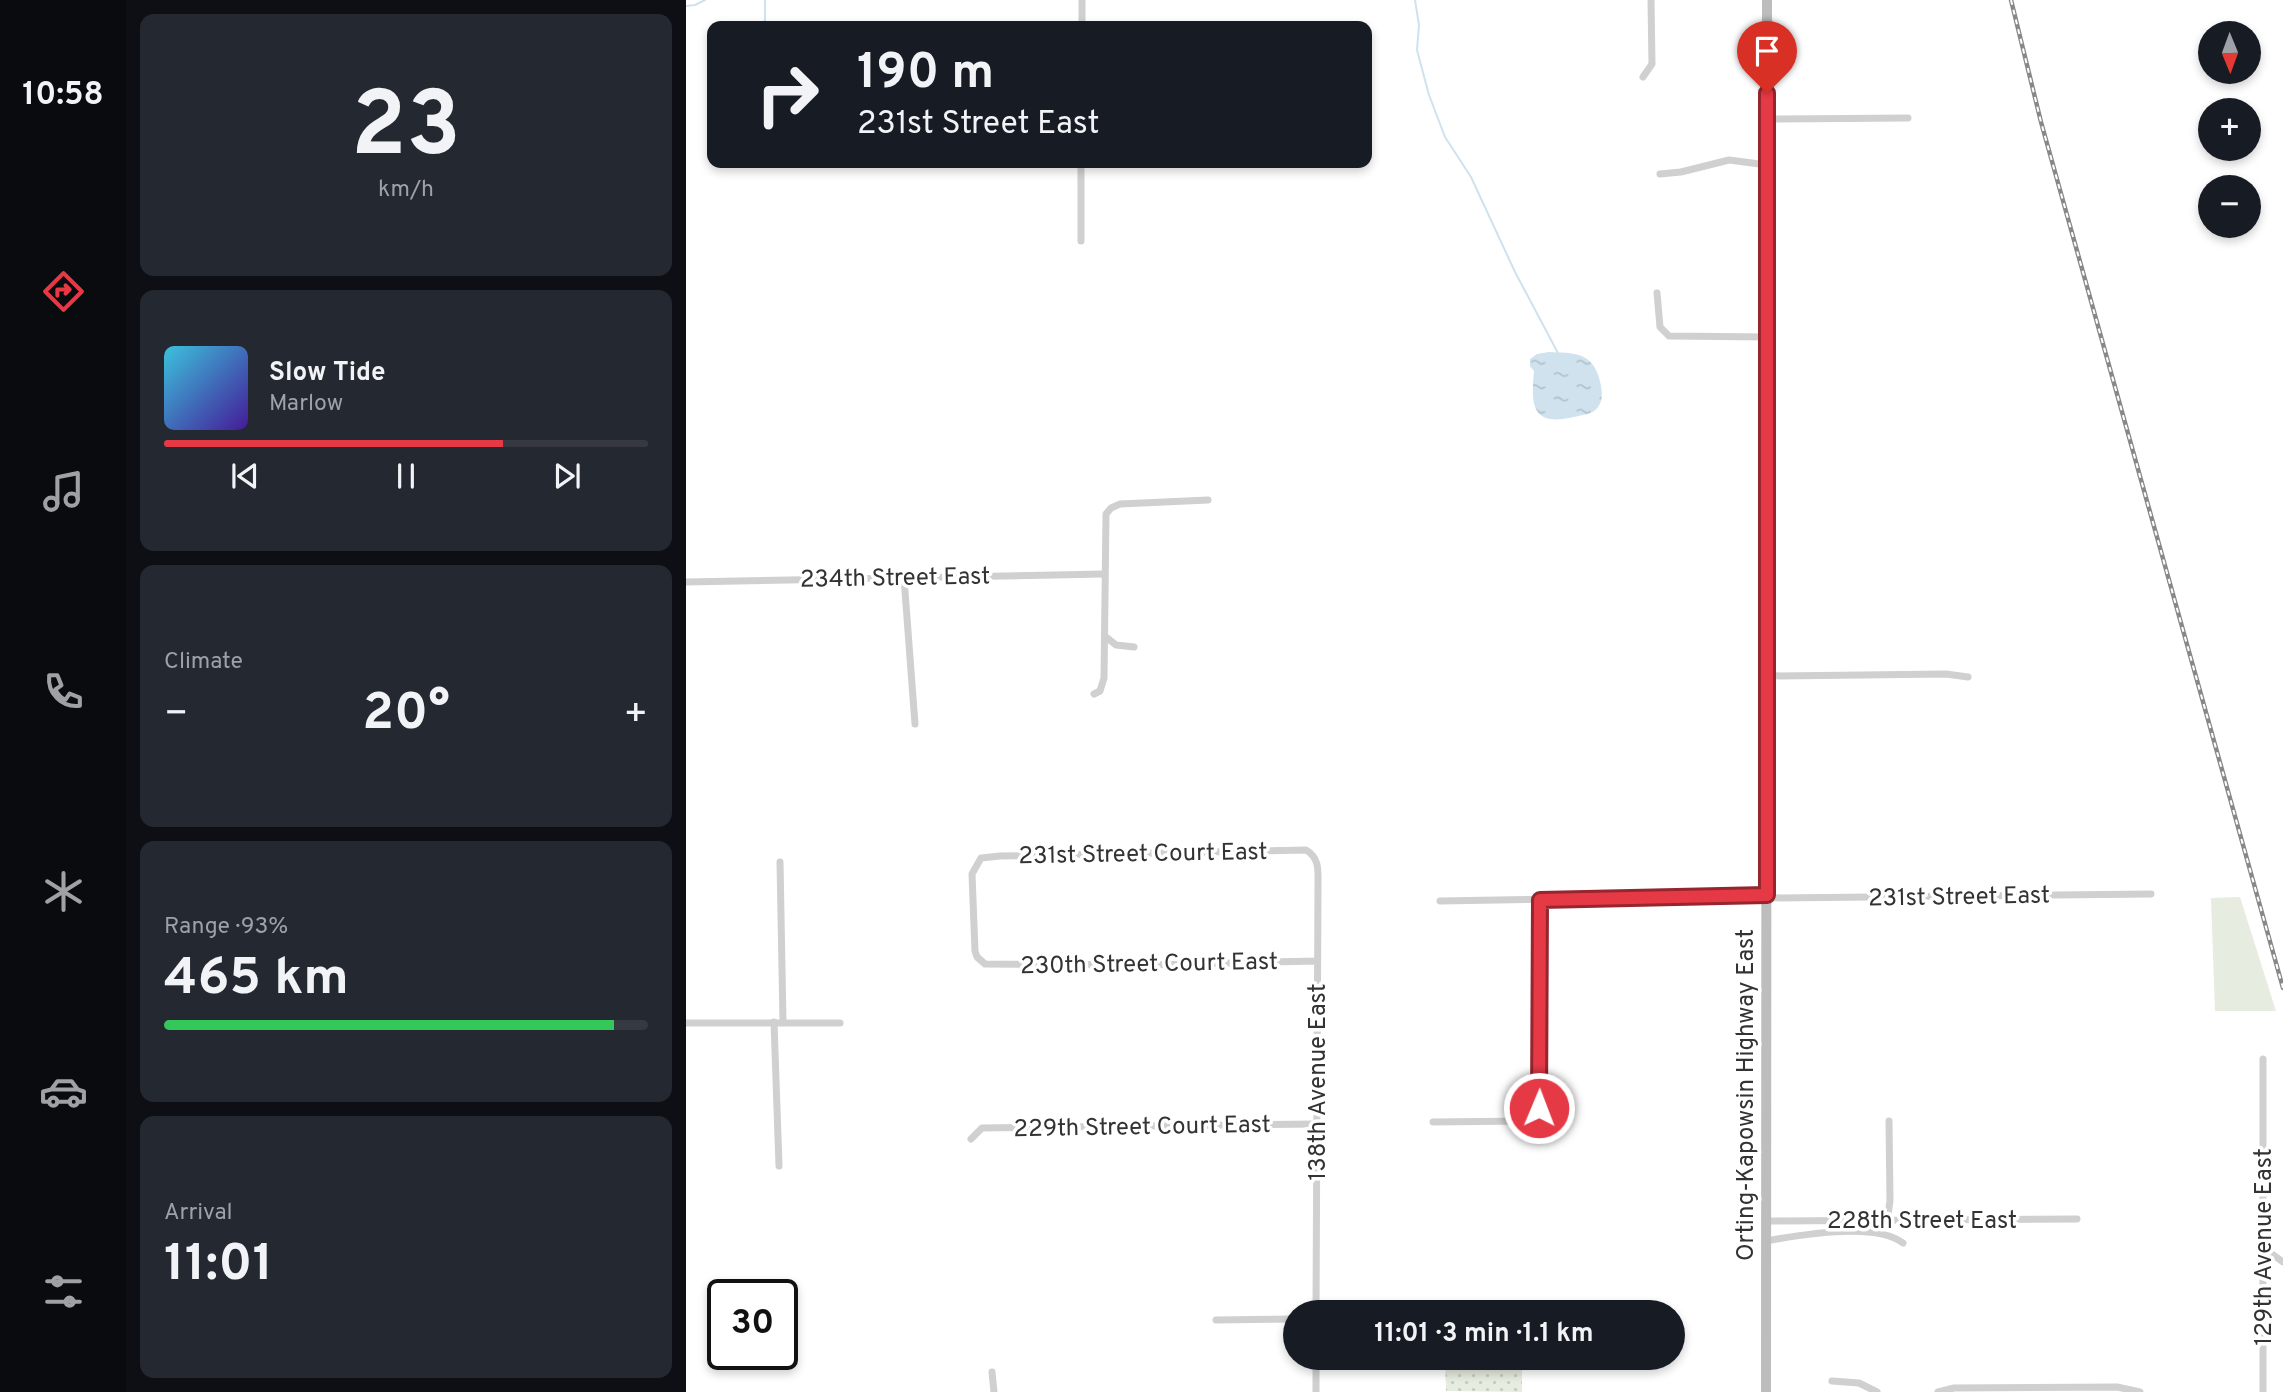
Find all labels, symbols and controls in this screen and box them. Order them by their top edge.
pin [1737,21,1797,93]
north arrow [2198,21,2261,84]
map controls [2198,21,2261,238]
icon: arrive [1748,32,1786,70]
text: 190 m [857,44,994,106]
icon: right [742,49,833,140]
text: 23 [351,73,461,188]
text: 10:58 [22,76,104,116]
button: + [2198,98,2261,161]
text: 231st Street East [857,105,1100,145]
button: − [2198,175,2261,238]
text: km/h [378,176,434,205]
icon: directions [39,267,88,316]
text: Slow Tide [269,357,386,390]
text: Marlow [269,390,343,419]
icon: previous [226,457,264,495]
icon: pause [387,457,425,495]
icon: next [548,457,586,495]
icon: music [39,467,88,516]
street label: 234th Street East [800,562,991,596]
text: Climate [164,648,243,677]
icon: phone [39,667,88,716]
text: 20° [362,682,450,748]
text: − [164,691,189,740]
text: + [623,691,648,740]
street label: 231st Street Court East [1018,838,1268,872]
icon: climate [39,867,88,916]
street label: 231st Street East [1868,881,2050,915]
text: Range · 93% [164,913,288,942]
street label: Orting-Kapowsin Highway East [1732,929,1762,1261]
text: 465 km [164,947,349,1013]
street label: 230th Street Court East [1020,948,1278,982]
street label: 138th Avenue East [1304,983,1334,1181]
icon: car [39,1067,88,1116]
position arrow [1502,1071,1576,1145]
street label: 229th Street Court East [1013,1111,1271,1145]
street label: 129th Avenue East [2250,1148,2280,1346]
text: Arrival [164,1199,233,1228]
street label: 228th Street East [1827,1207,2017,1237]
text: 11:01 [164,1233,273,1299]
icon: filters [39,1267,88,1316]
speed limit sign: 30 [707,1279,798,1370]
text: 11:01 · 3 min · 1.1 km [1374,1318,1594,1351]

